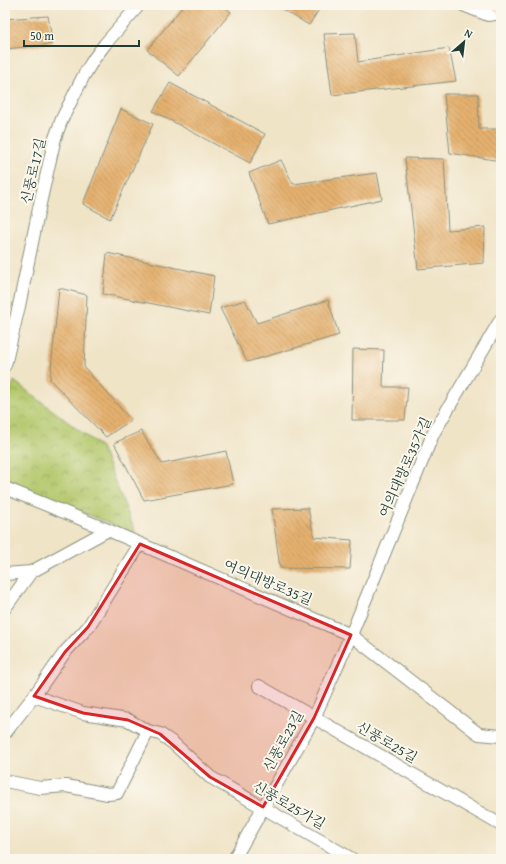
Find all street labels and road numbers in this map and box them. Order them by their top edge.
street label: 신풍로17길 [16,136,50,206]
street label: 여의대방로35가길 [374,414,436,520]
street label: 여의대방로35길 [221,554,315,610]
street label: 신풍로23길 [258,707,308,775]
street label: 신풍로25길 [353,716,421,768]
street label: 신풍로25가길 [249,776,329,834]

